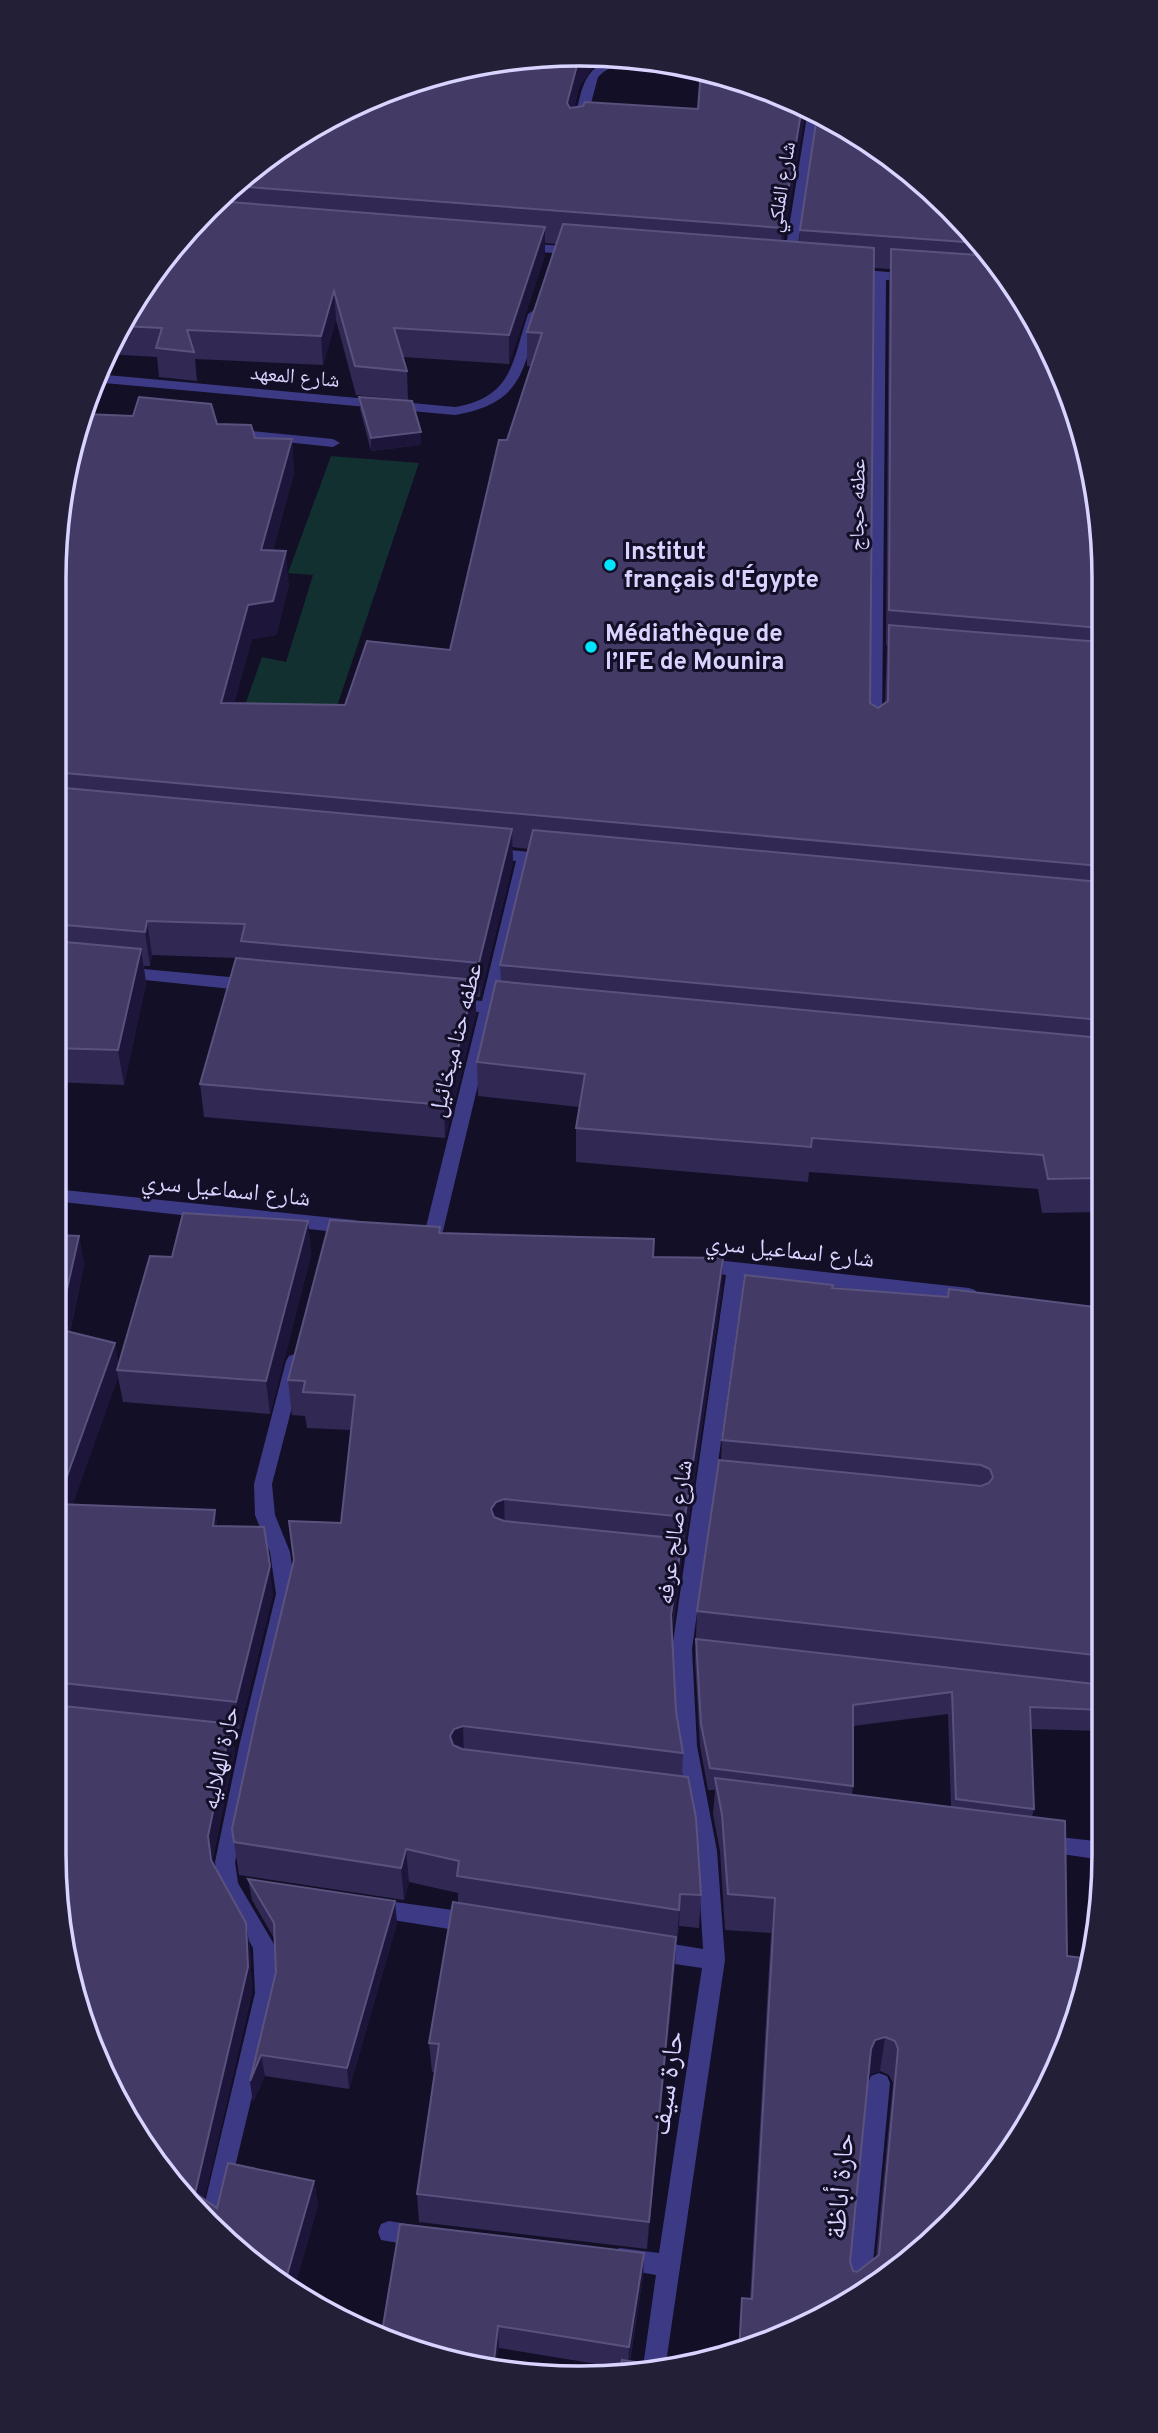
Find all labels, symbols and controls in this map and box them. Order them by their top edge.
street label: شارع الفلكي [762,140,804,235]
street label: شارع المعهد [249,360,341,395]
street label: عطفه حجاج [844,458,873,551]
place label: Institut français d'Égypte [624,538,819,596]
marker: Institut français d'Égypte [602,557,618,573]
place label: Médiathèque de l’IFE de Mounira [605,620,784,678]
marker: Médiathèque de l’IFE de Mounira [583,639,599,655]
street label: عطفه حنا ميخائيل [423,960,491,1121]
street label: شارع اسماعيل سري [140,1167,312,1217]
street label: شارع اسماعيل سري [704,1228,876,1278]
street label: شارع صالح عرفه [651,1458,701,1606]
street label: حارة الهلاليه [196,1704,248,1813]
street label: حارة سيف [644,2029,694,2138]
street label: حارة أباظة [818,2132,865,2241]

